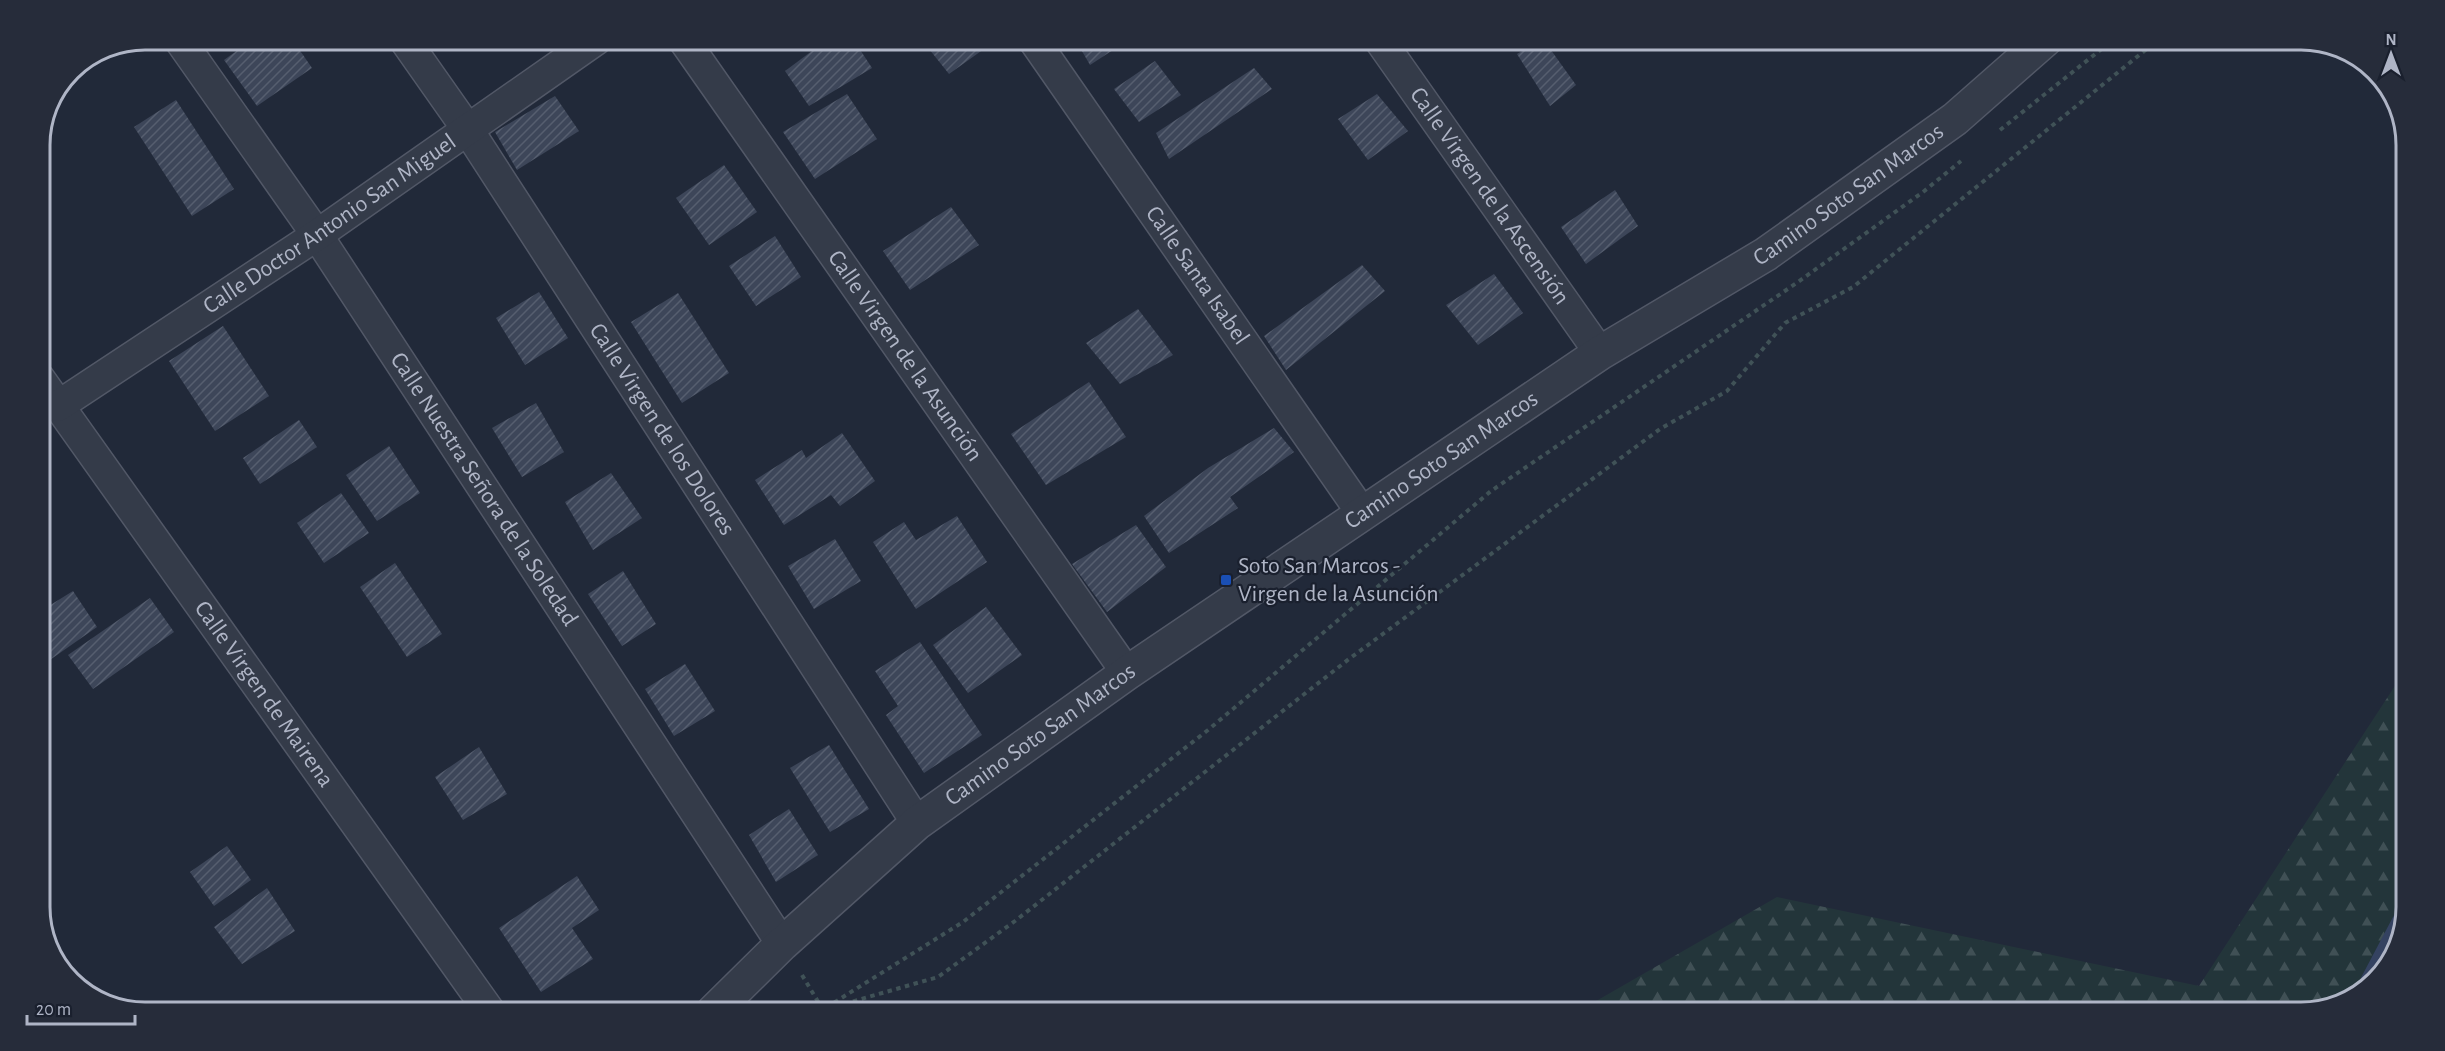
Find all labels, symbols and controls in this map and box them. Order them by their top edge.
north arrow [2361,24,2421,84]
text: N [2385,32,2397,48]
street label: Calle Virgen de la Ascensión [1405,83,1574,309]
street label: Camino Soto San Marcos [1749,119,1948,271]
street label: Calle Doctor Antonio San Miguel [199,130,461,319]
street label: Calle Santa Isabel [1141,202,1253,349]
street label: Calle Virgen de la Asunción [823,246,987,466]
street label: Calle Virgen de los Dolores [585,319,739,540]
street label: Calle Nuestra Señora de la Soledad [386,348,582,631]
street label: Camino Soto San Marcos [1341,387,1543,534]
place label: Soto San Marcos - Virgen de la Asunción [1238,554,1439,606]
marker: Soto San Marcos - Virgen de la Asunción [1219,573,1233,587]
street label: Calle Virgen de Mairena [190,597,338,792]
street label: Camino Soto San Marcos [941,659,1140,811]
scale bar [27,988,135,1026]
text: 20 m [36,1001,71,1019]

